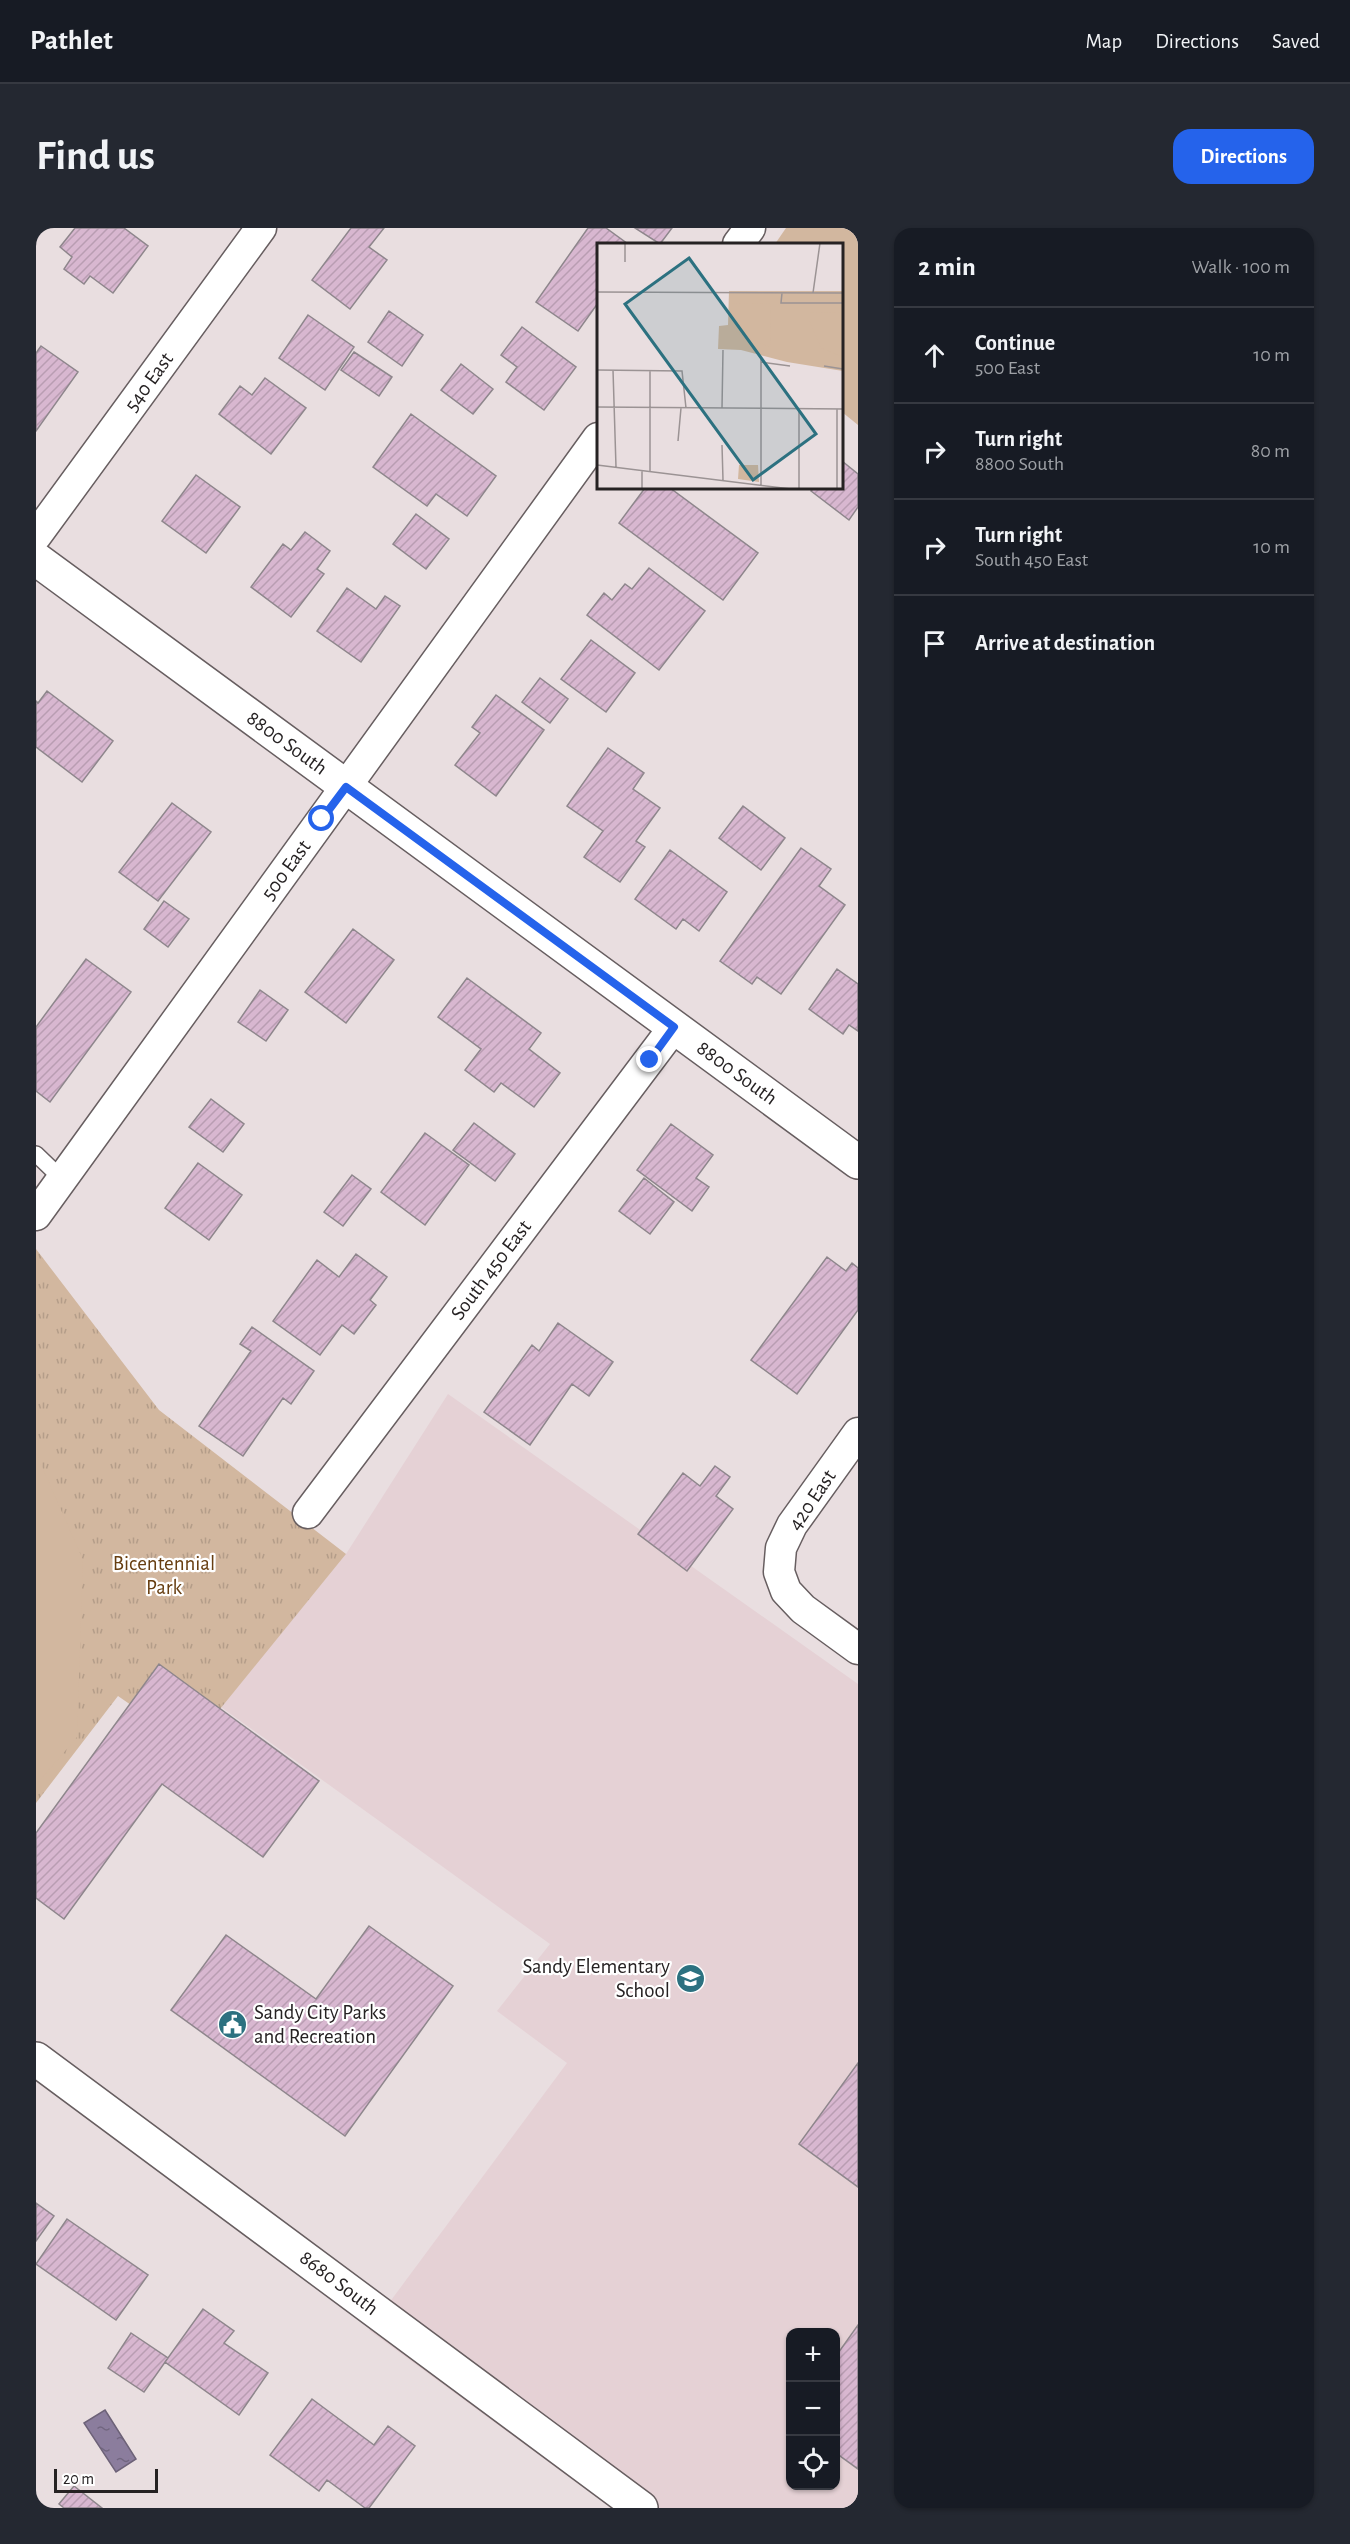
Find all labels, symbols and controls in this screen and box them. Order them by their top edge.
text: Pathlet [30,27,113,55]
text: Map [1086,31,1122,52]
text: Directions [1155,31,1239,52]
text: Saved [1272,31,1320,52]
button: Directions [1173,129,1314,184]
text: Find us [36,135,155,177]
inset map [597,243,843,489]
text: 2 min [918,254,976,280]
text: Walk · 100 m [1191,257,1290,277]
text: Continue [975,332,1055,354]
icon: ahead [918,339,951,372]
text: 10 m [1253,345,1290,365]
street label: 540 East [121,348,177,415]
text: 500 East [975,358,1040,378]
text: Turn right [975,428,1062,450]
icon: right [918,435,951,468]
text: 80 m [1251,441,1290,461]
text: 8800 South [975,454,1064,474]
text: Turn right [975,524,1062,546]
icon: right [918,531,951,564]
text: 10 m [1253,537,1290,557]
text: South 450 East [975,550,1088,570]
icon: arrive [918,627,951,660]
text: Arrive at destination [975,632,1155,654]
street label: 8800 South [243,707,331,779]
route start [308,805,334,831]
street label: 500 East [257,836,315,904]
street label: 8800 South [693,1037,781,1109]
route end [636,1046,662,1072]
street label: South 450 East [447,1216,535,1324]
street label: 420 East [784,1466,840,1534]
park label: Bicentennial Park [113,1553,215,1598]
place label: Sandy Elementary School [522,1956,670,2001]
school or university icon: Sandy Elementary School [675,1962,707,1994]
place label: Sandy City Parks and Recreation [254,2002,386,2047]
public building icon: Sandy City Parks and Recreation [217,2008,249,2040]
street label: 8680 South [296,2247,382,2319]
map controls [786,2328,840,2490]
button: + [786,2328,840,2382]
button: − [786,2382,840,2436]
button: locate [786,2436,840,2490]
scale bar [54,2466,158,2494]
text: 20 m [63,2471,94,2487]

